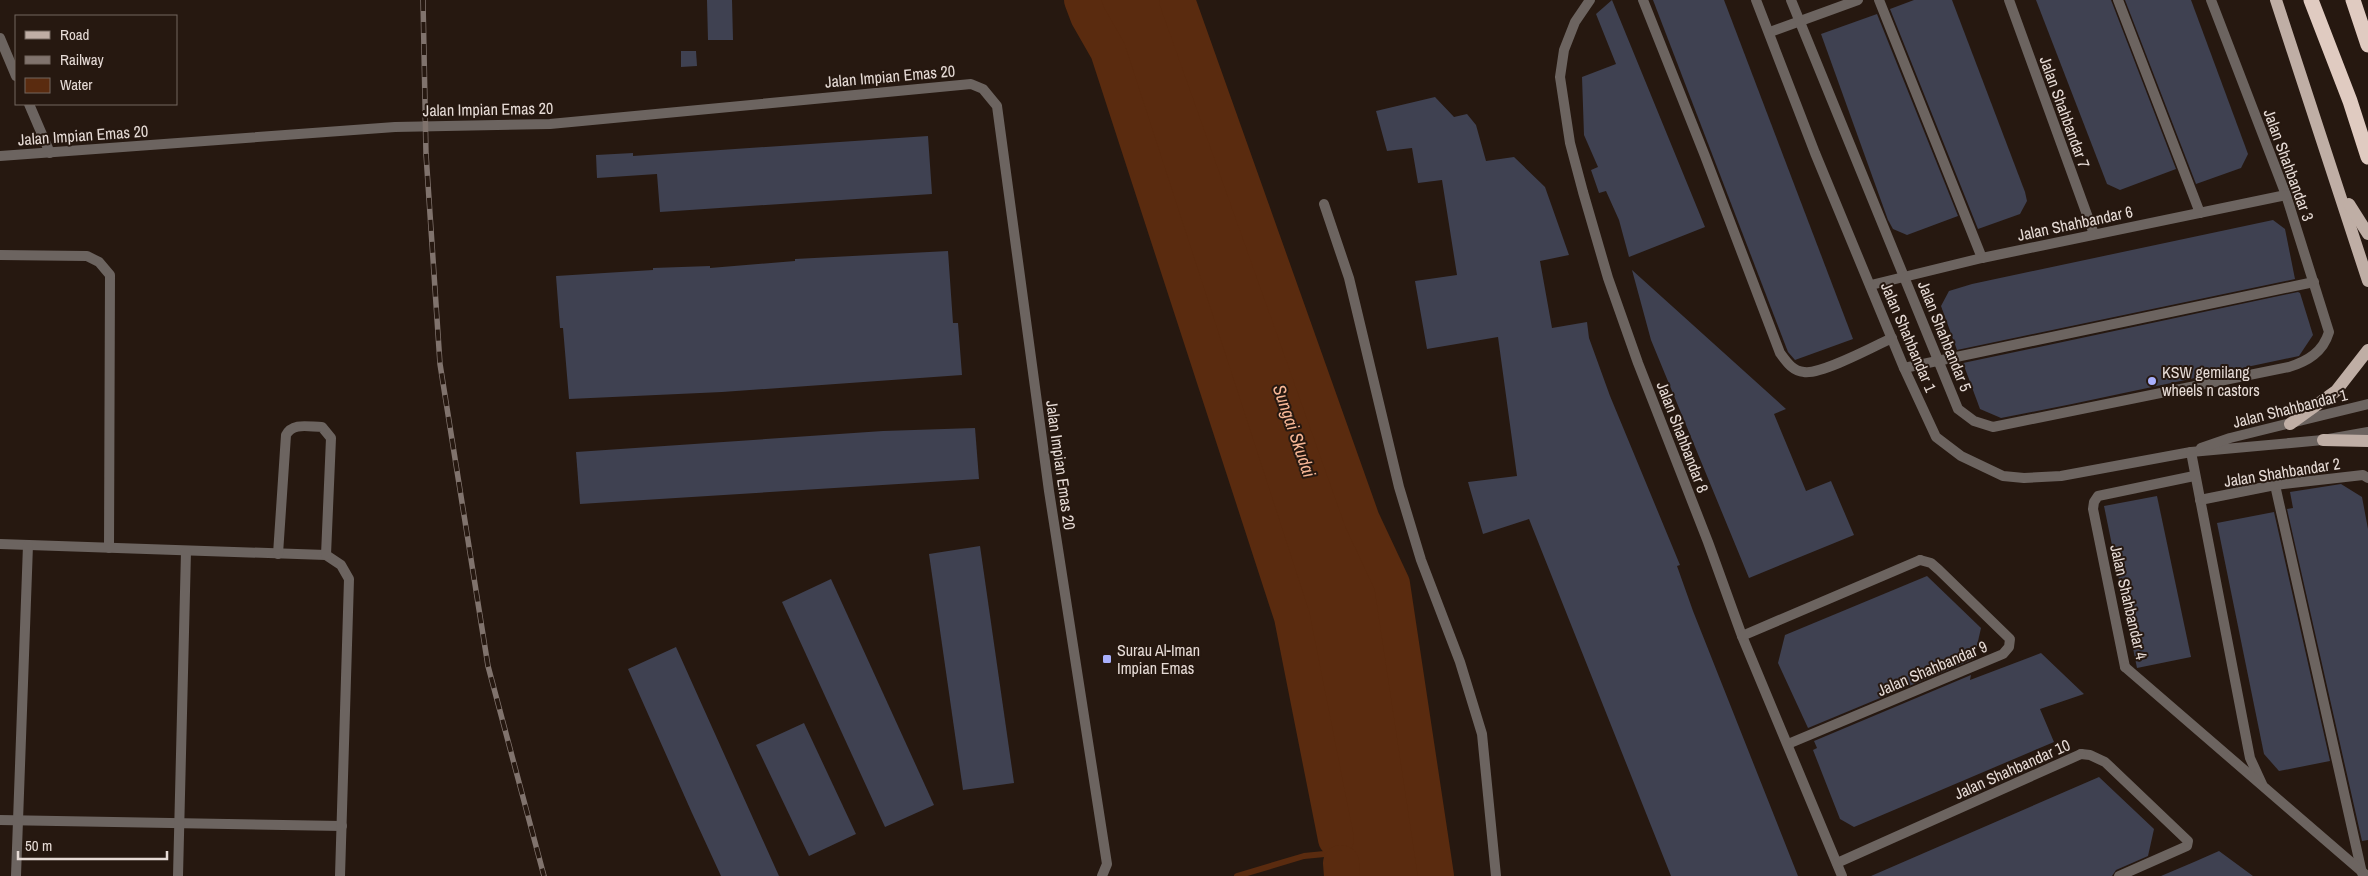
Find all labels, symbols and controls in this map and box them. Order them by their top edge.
legend [15,15,178,105]
text: Road [60,24,89,45]
text: Railway [60,49,105,70]
street label: Jalan Shahbandar 7 [2035,53,2095,171]
street label: Jalan Impian Emas 20 [824,59,956,93]
text: Water [60,74,92,95]
street label: Jalan Impian Emas 20 [423,97,553,121]
street label: Jalan Shahbandar 3 [2259,106,2319,224]
street label: Jalan Impian Emas 20 [17,119,149,151]
street label: Jalan Shahbandar 6 [2015,200,2135,246]
street label: Jalan Shahbandar 5 [1913,277,1977,395]
street label: Jalan Shahbandar 1 [1876,279,1942,396]
place label: KSW gemilang wheels n castors [2162,361,2260,401]
marker: KSW gemilang wheels n castors [2146,375,2158,387]
street label: Jalan Shahbandar 8 [1652,378,1714,496]
water label: Sungai Skudai [1267,381,1322,481]
street label: Jalan Shahbandar 1 [2230,383,2350,433]
street label: Jalan Impian Emas 20 [1041,399,1081,531]
street label: Jalan Shahbandar 2 [2222,452,2342,492]
street label: Jalan Shahbandar 4 [2105,542,2153,662]
street label: Jalan Shahbandar 9 [1874,635,1990,701]
place label: Surau Al-Iman Impian Emas [1117,639,1200,679]
marker: Surau Al-Iman Impian Emas [1101,653,1113,665]
street label: Jalan Shahbandar 10 [1951,734,2073,804]
scale bar [18,828,166,860]
text: 50 m [25,835,52,856]

